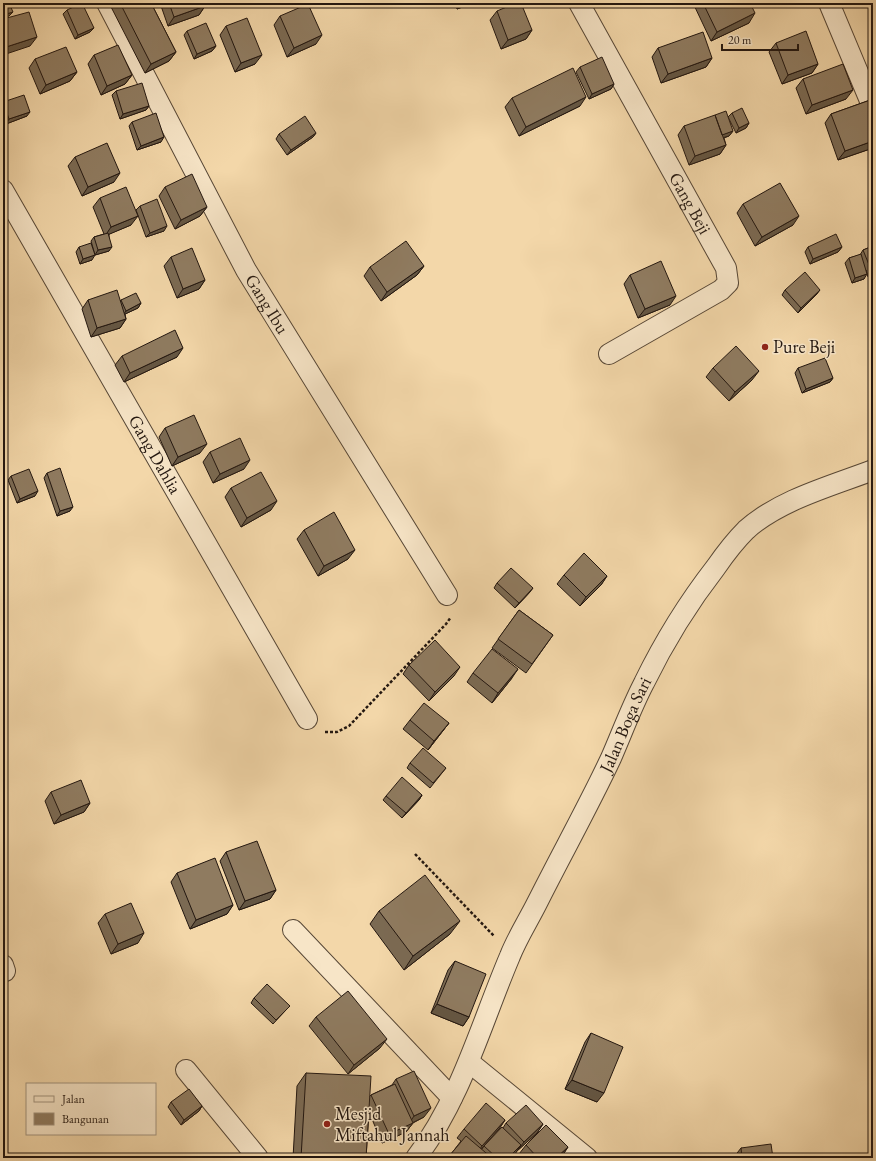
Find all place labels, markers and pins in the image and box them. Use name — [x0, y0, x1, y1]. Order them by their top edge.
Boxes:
place label: Pure Beji — [773, 335, 836, 358]
marker: Pure Beji — [760, 342, 770, 352]
place label: Mesjid Miftahul Jannah — [335, 1102, 450, 1146]
marker: Mesjid Miftahul Jannah — [322, 1119, 332, 1129]

